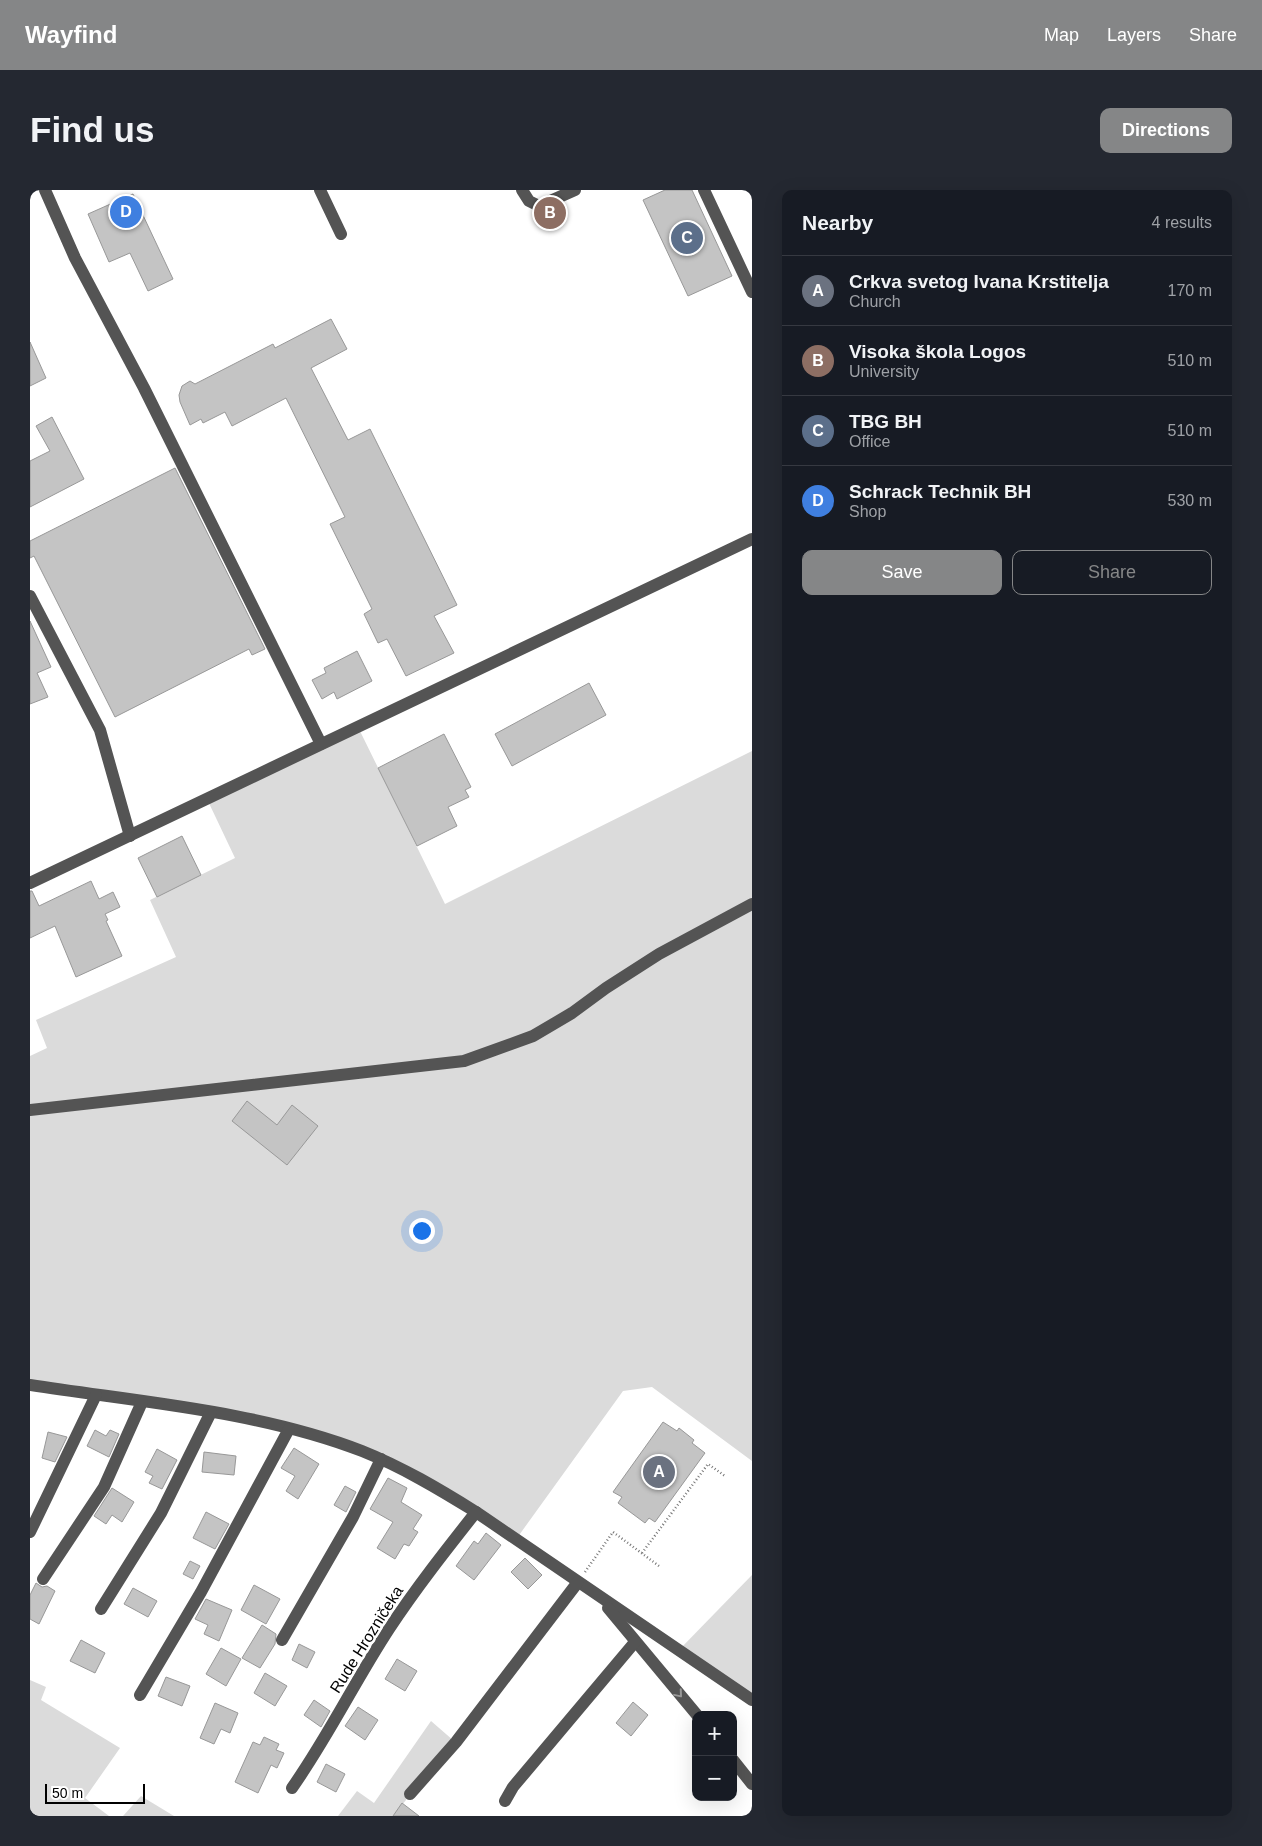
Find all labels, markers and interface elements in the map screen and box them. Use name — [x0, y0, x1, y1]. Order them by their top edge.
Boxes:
text: Wayfind — [25, 21, 117, 48]
text: Map — [1044, 25, 1079, 45]
text: Layers — [1107, 25, 1161, 45]
text: Share — [1189, 25, 1237, 45]
button: Directions — [1100, 108, 1232, 153]
text: Find us — [30, 110, 154, 149]
pin: D — [110, 193, 142, 231]
pin: B — [534, 194, 566, 232]
text: Nearby — [802, 211, 873, 234]
text: 4 results — [1152, 214, 1212, 231]
pin: C — [671, 219, 703, 257]
text: Crkva svetog Ivana Krstitelja — [849, 271, 1109, 292]
text: A — [812, 282, 824, 299]
text: 170 m — [1168, 282, 1212, 299]
text: Church — [849, 293, 901, 310]
text: Visoka škola Logos — [849, 341, 1026, 362]
text: B — [812, 352, 824, 369]
text: 510 m — [1168, 352, 1212, 369]
text: University — [849, 363, 919, 380]
text: TBG BH — [849, 411, 922, 432]
text: C — [812, 422, 824, 439]
text: 510 m — [1168, 422, 1212, 439]
text: Office — [849, 433, 891, 450]
text: Schrack Technik BH — [849, 481, 1031, 502]
text: D — [812, 492, 824, 509]
text: 530 m — [1168, 492, 1212, 509]
text: Shop — [849, 503, 886, 520]
button: Save — [802, 550, 1002, 595]
button: Share — [1012, 550, 1212, 595]
your location — [409, 1218, 435, 1244]
pin: A — [643, 1453, 675, 1491]
street label: Rude Hrozničeka — [327, 1583, 406, 1696]
one-way arrow — [674, 1688, 683, 1697]
map controls — [692, 1711, 737, 1801]
button: + — [692, 1711, 737, 1756]
button: − — [692, 1756, 737, 1801]
scale bar — [45, 1781, 145, 1804]
text: 50 m — [52, 1785, 83, 1801]

